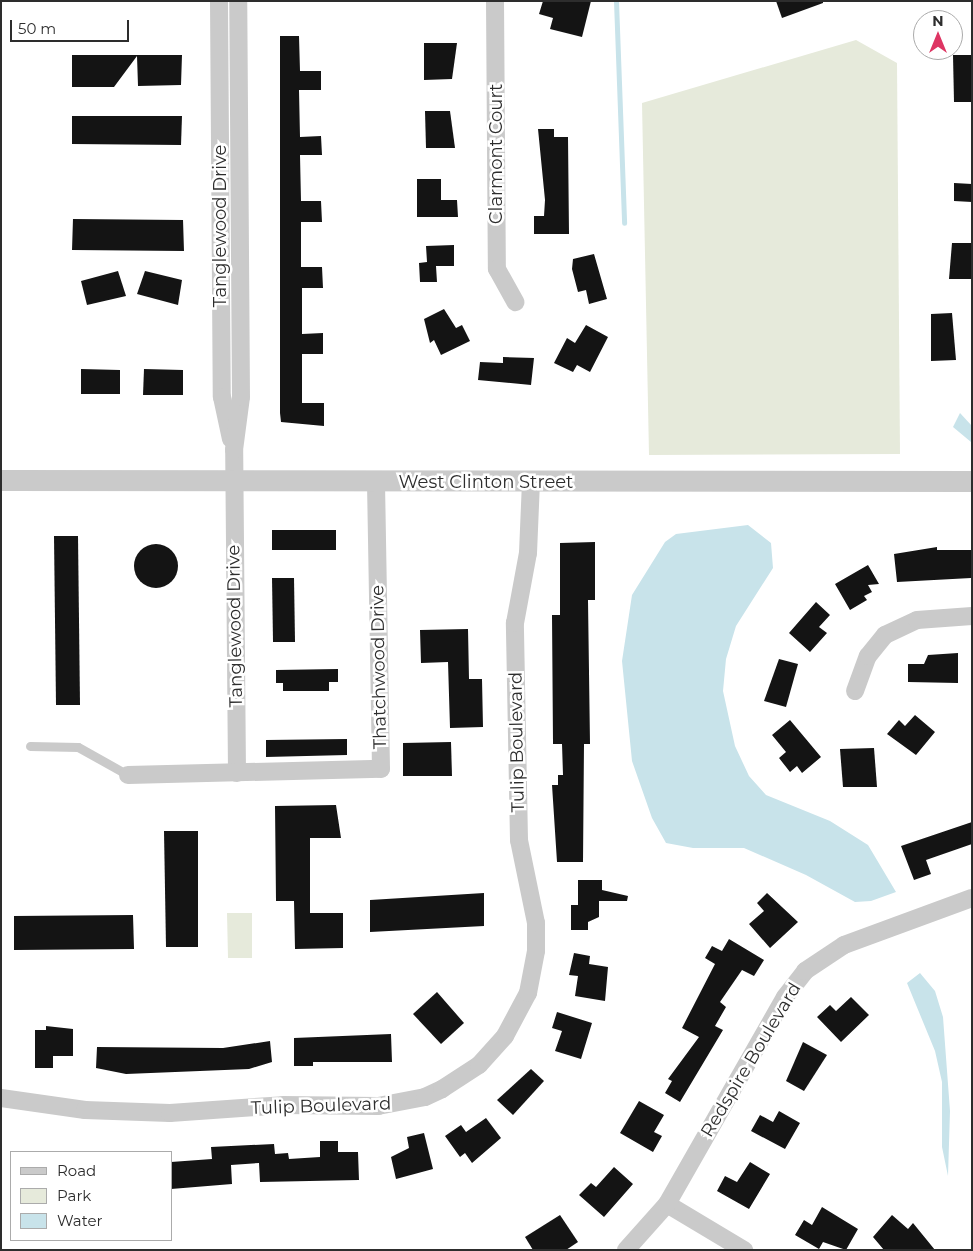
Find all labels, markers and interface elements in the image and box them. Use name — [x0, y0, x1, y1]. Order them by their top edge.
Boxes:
scale bar — [12, 10, 131, 42]
north arrow — [913, 10, 963, 60]
text: N — [932, 12, 944, 30]
text: 50 m — [18, 19, 56, 38]
street label: Clarmont Court — [485, 84, 507, 224]
street label: Tanglewood Drive — [209, 145, 231, 307]
street label: West Clinton Street — [399, 471, 573, 493]
street label: Tanglewood Drive — [223, 544, 247, 708]
street label: Thatchwood Drive — [367, 585, 391, 749]
street label: Tulip Boulevard — [505, 672, 529, 812]
street label: Redspire Boulevard — [696, 979, 806, 1141]
street label: Tulip Boulevard — [250, 1093, 392, 1119]
legend — [10, 1151, 172, 1241]
text: Road — [57, 1161, 96, 1180]
text: Park — [57, 1186, 91, 1205]
text: Water — [57, 1211, 103, 1230]

